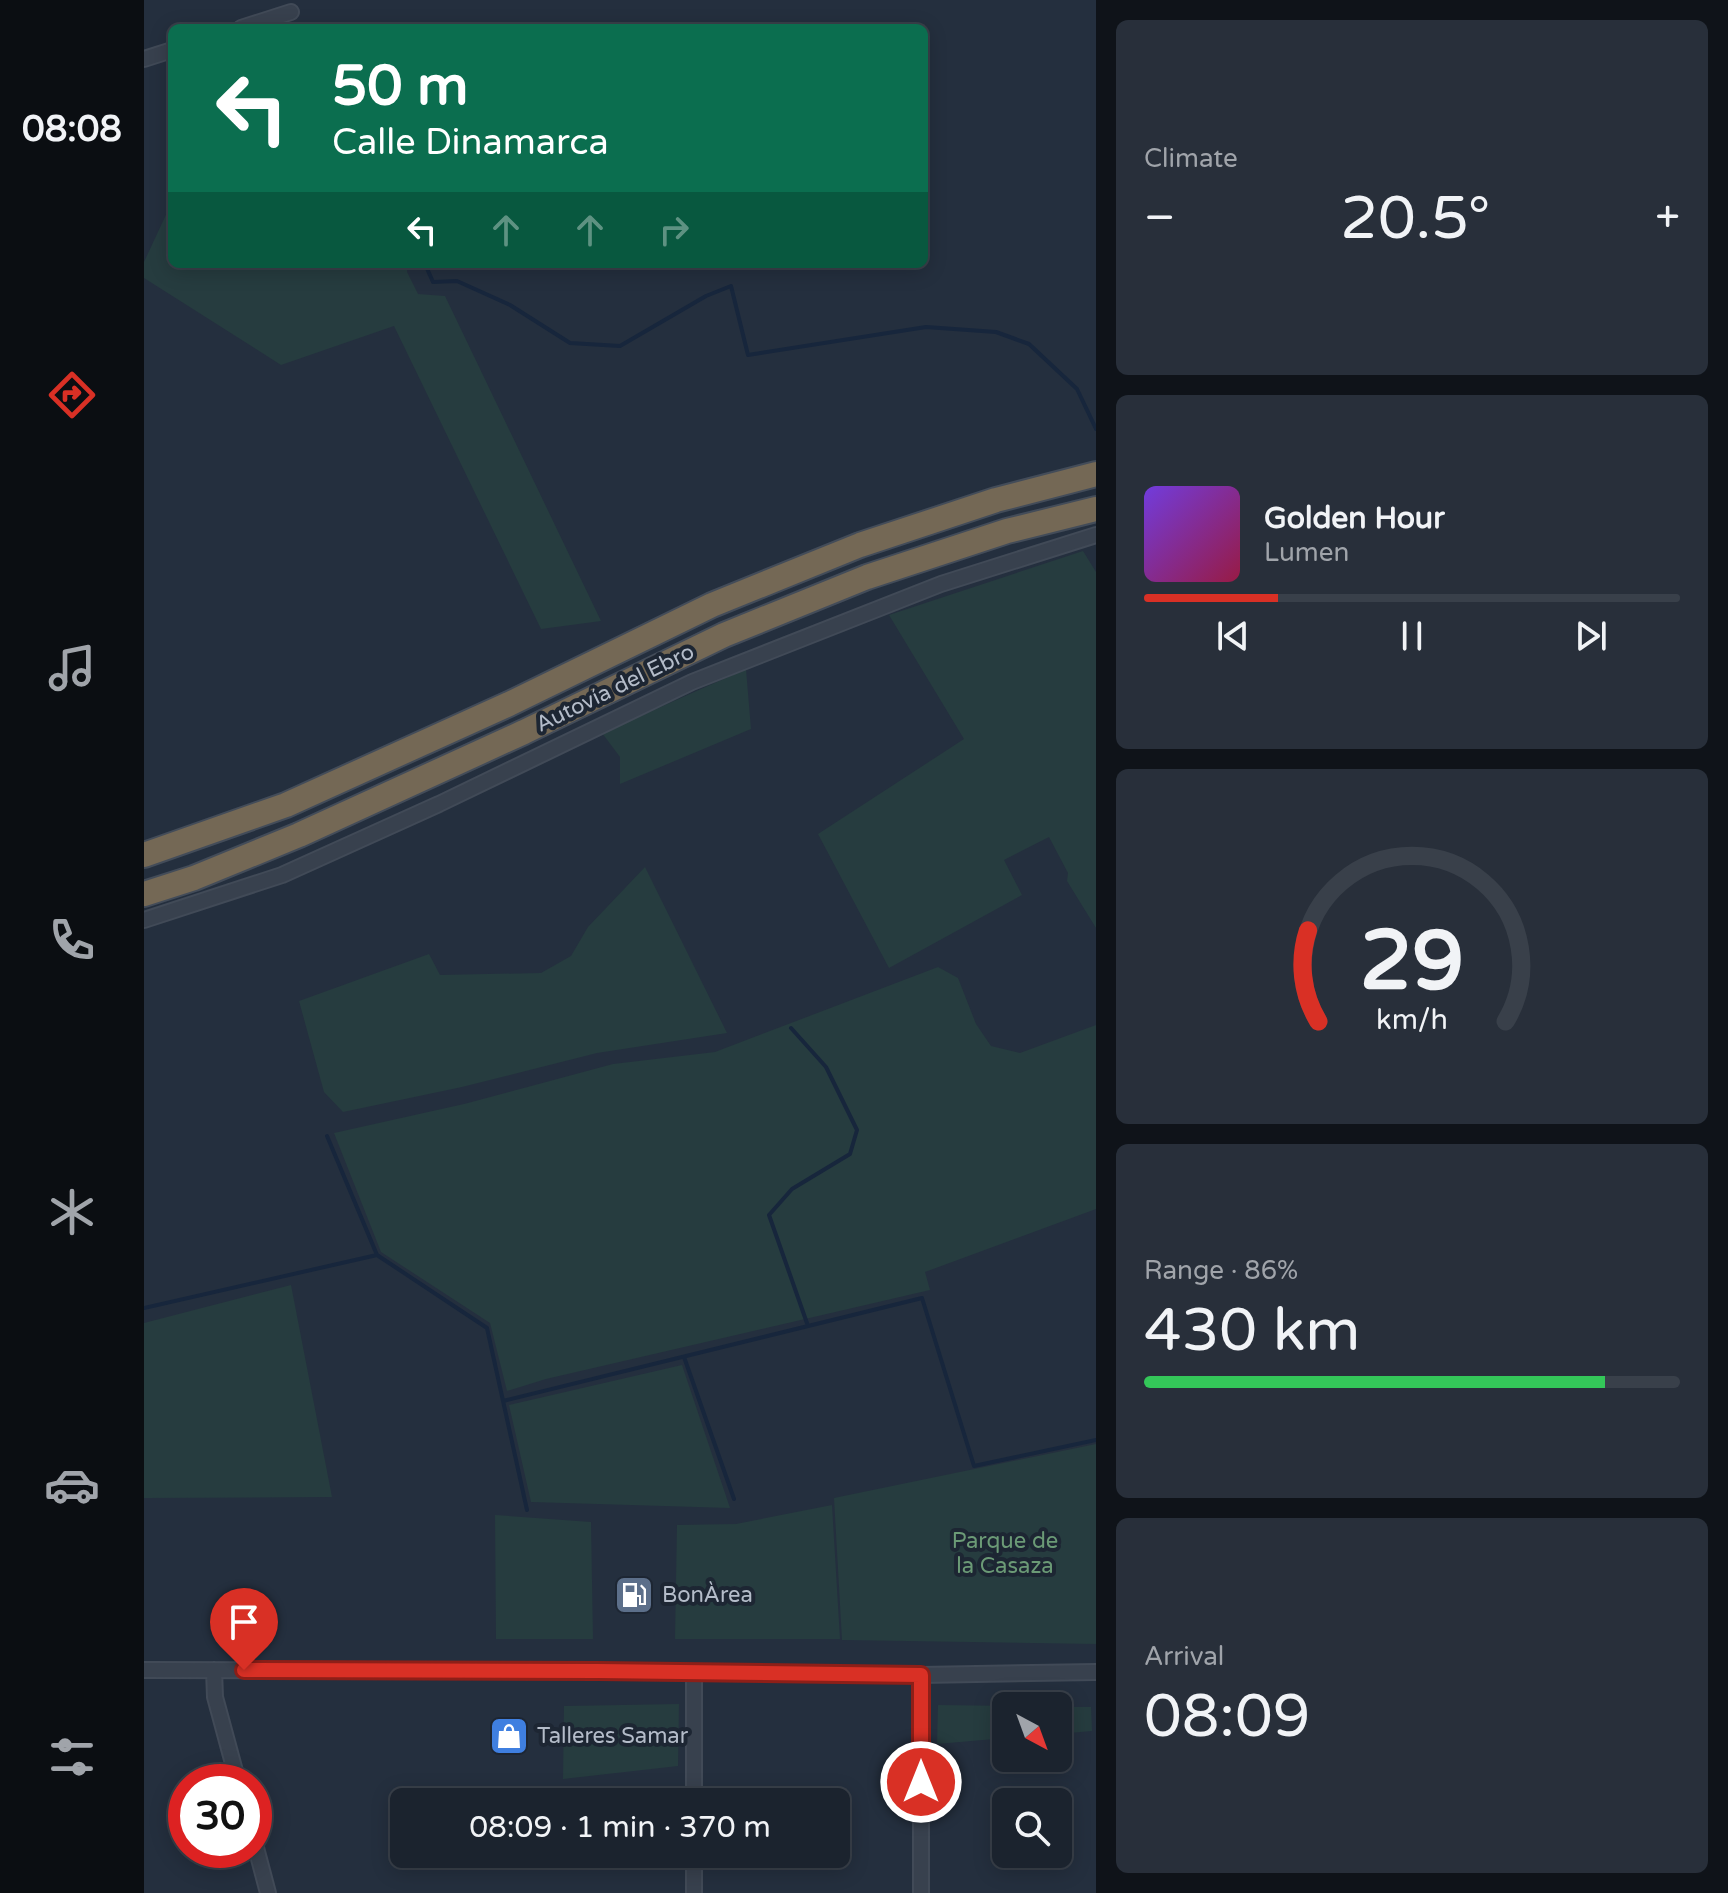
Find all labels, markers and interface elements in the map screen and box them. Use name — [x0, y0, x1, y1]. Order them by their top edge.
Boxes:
text: 50 m — [332, 53, 468, 120]
icon: left — [200, 56, 304, 160]
text: 08:08 — [22, 108, 122, 151]
text: Calle Dinamarca — [332, 121, 609, 164]
text: Climate — [1144, 143, 1238, 174]
text: 20.5° — [1340, 183, 1490, 255]
text: − — [1144, 192, 1175, 245]
text: + — [1655, 192, 1680, 245]
icon: left — [400, 208, 444, 252]
icon: ahead — [484, 208, 528, 252]
icon: ahead — [568, 208, 612, 252]
icon: right — [652, 208, 696, 252]
icon: directions — [44, 367, 100, 423]
text: Golden Hour — [1264, 500, 1445, 537]
text: Lumen — [1264, 537, 1349, 568]
icon: previous — [1211, 614, 1255, 658]
icon: pause — [1390, 614, 1434, 658]
icon: next — [1569, 614, 1613, 658]
street label: Autovía del Ebro — [531, 638, 699, 738]
icon: music — [44, 640, 100, 696]
icon: phone — [44, 912, 100, 968]
text: 29 — [1360, 912, 1464, 1012]
text: km/h — [1376, 1004, 1448, 1038]
icon: climate — [44, 1184, 100, 1240]
text: Range · 86% — [1144, 1255, 1298, 1286]
text: 430 km — [1144, 1295, 1360, 1367]
icon: car — [44, 1457, 100, 1513]
park label: Parque de la Casaza — [952, 1528, 1058, 1579]
fuel station icon: BonÀrea — [613, 1574, 655, 1616]
place label: BonÀrea — [662, 1581, 753, 1608]
pin — [210, 1588, 278, 1670]
icon: arrive — [222, 1600, 266, 1644]
text: Arrival — [1144, 1641, 1224, 1672]
text: 08:09 — [1144, 1681, 1310, 1753]
north arrow — [992, 1692, 1072, 1772]
map controls — [992, 1692, 1072, 1868]
shop icon: Talleres Samar — [488, 1715, 530, 1757]
place label: Talleres Samar — [537, 1723, 689, 1749]
icon: filters — [44, 1729, 100, 1785]
position arrow — [879, 1740, 963, 1824]
speed limit sign: 30 — [168, 1764, 272, 1868]
button: search — [992, 1788, 1072, 1868]
text: 08:09 · 1 min · 370 m — [469, 1809, 771, 1846]

